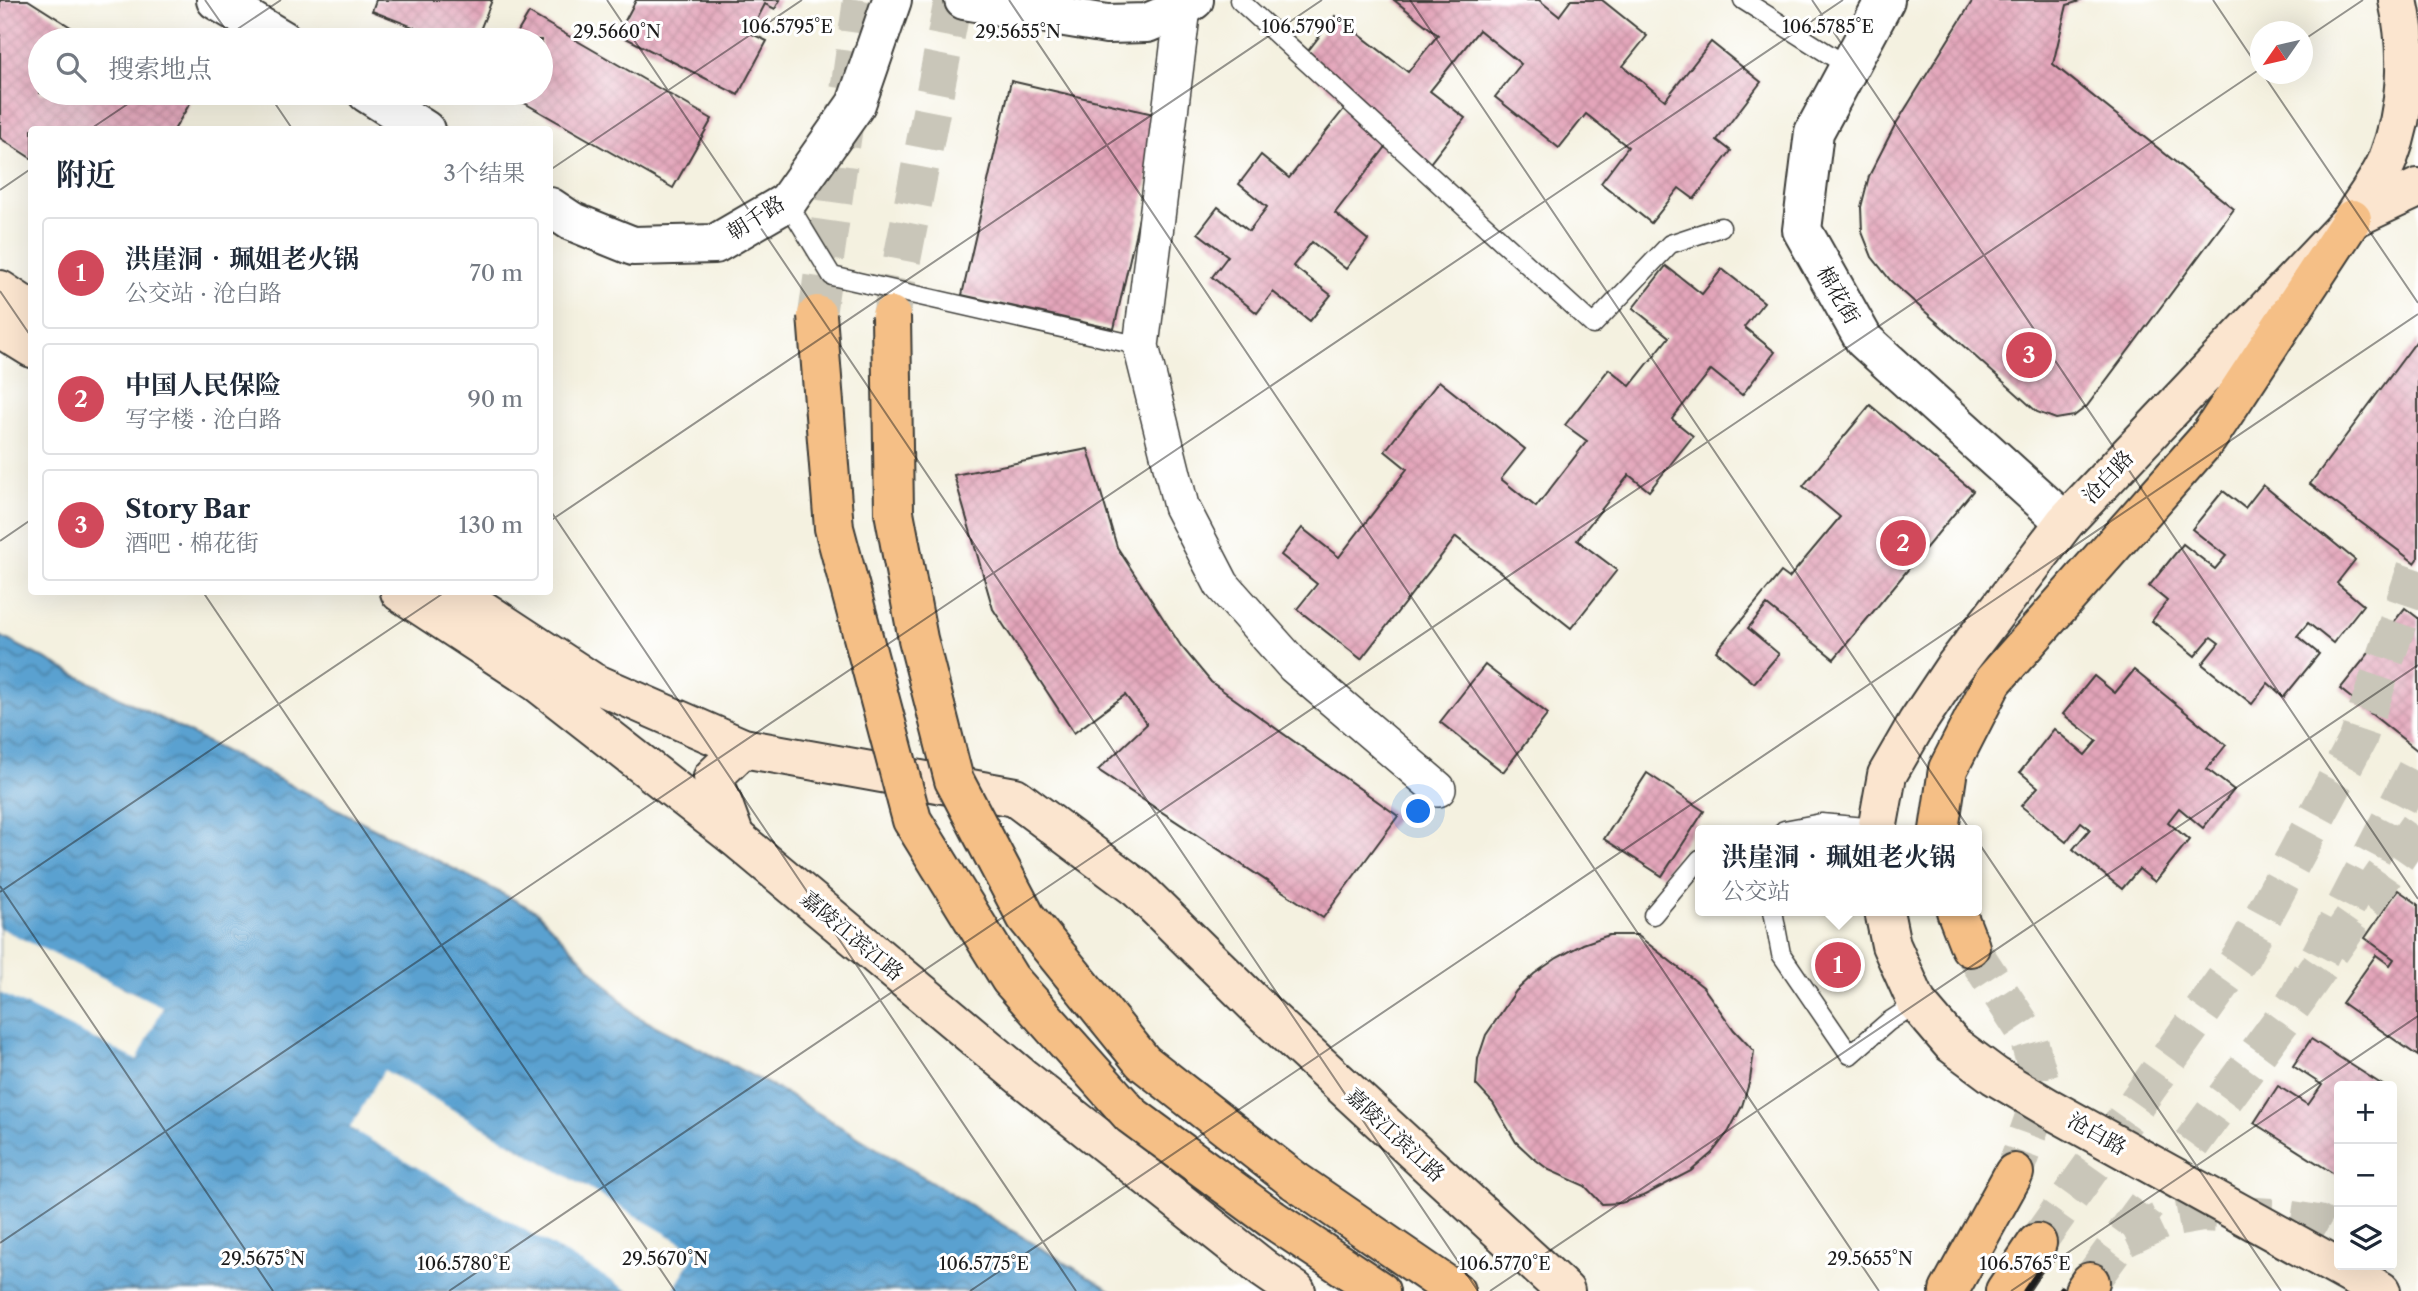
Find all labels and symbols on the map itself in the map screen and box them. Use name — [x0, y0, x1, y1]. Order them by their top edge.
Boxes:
text: 106.5795°E — [741, 16, 833, 38]
text: 106.5790°E — [1261, 16, 1355, 38]
text: 106.5785°E — [1782, 16, 1874, 38]
text: 29.5660°N — [573, 21, 661, 43]
text: 29.5655°N — [975, 21, 1061, 43]
north arrow — [2250, 21, 2313, 84]
street label: 朝千路 — [722, 190, 789, 245]
street label: 棉花街 — [1812, 261, 1865, 328]
pin: 3 — [2006, 329, 2052, 381]
street label: 沧白路 — [2077, 445, 2138, 508]
pin: 2 — [1880, 517, 1926, 569]
your location — [1401, 794, 1435, 828]
street label: 嘉陵江滨江路 — [796, 886, 909, 986]
pin: 1 — [1815, 939, 1861, 991]
street label: 嘉陵江滨江路 — [1341, 1083, 1450, 1187]
street label: 沧白路 — [2064, 1107, 2131, 1160]
text: 29.5675°N — [221, 1248, 305, 1270]
text: 29.5670°N — [622, 1248, 708, 1270]
text: 29.5655°N — [1827, 1248, 1913, 1270]
text: 106.5780°E — [417, 1253, 511, 1275]
text: 106.5775°E — [939, 1253, 1029, 1275]
text: 106.5770°E — [1459, 1253, 1551, 1275]
text: 106.5765°E — [1979, 1253, 2071, 1275]

